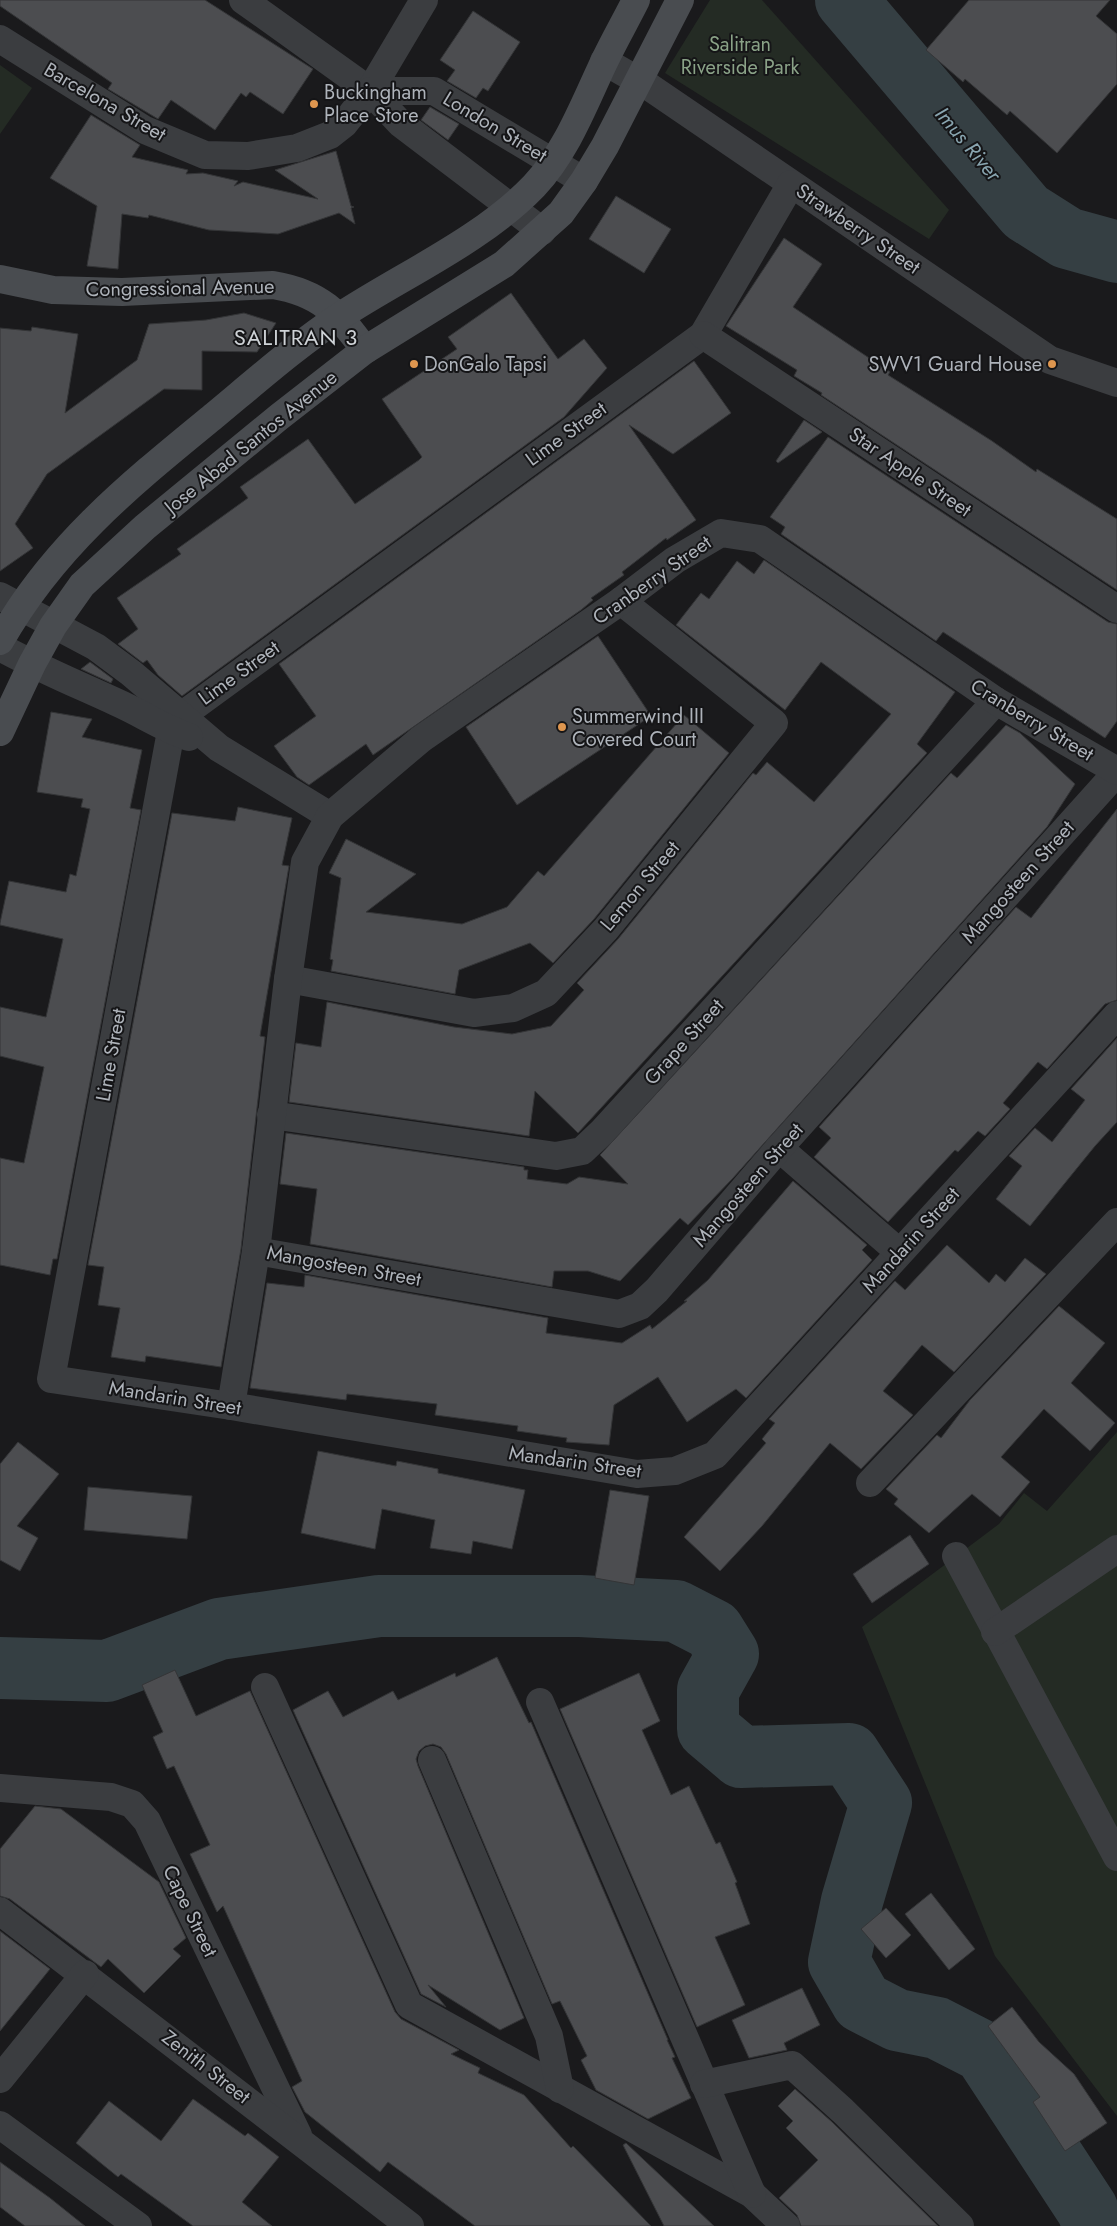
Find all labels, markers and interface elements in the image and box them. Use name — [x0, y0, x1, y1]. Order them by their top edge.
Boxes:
park label: Salitran Riverside Park — [681, 30, 800, 82]
street label: Barcelona Street — [39, 55, 172, 149]
place label: Buckingham Place Store — [324, 78, 427, 130]
street label: London Street — [437, 84, 553, 170]
marker: Buckingham Place Store — [308, 98, 320, 110]
water label: Imus River — [928, 100, 1009, 188]
street label: Strawberry Street — [790, 177, 926, 281]
street label: Congressional Avenue — [85, 272, 275, 304]
district label: SALITRAN 3 — [234, 321, 358, 353]
place label: DonGalo Tapsi — [424, 350, 547, 379]
place label: SWV1 Guard House — [868, 350, 1042, 379]
marker: DonGalo Tapsi — [408, 358, 420, 370]
marker: SWV1 Guard House — [1046, 358, 1058, 370]
street label: Jose Abad Santos Avenue — [156, 363, 344, 523]
street label: Lime Street — [520, 395, 613, 473]
street label: Star Apple Street — [843, 420, 977, 524]
street label: Cranberry Street — [587, 528, 717, 632]
street label: Lime Street — [193, 634, 286, 712]
street label: Cranberry Street — [965, 672, 1099, 768]
place label: Summerwind III Covered Court — [572, 702, 704, 754]
marker: Summerwind III Covered Court — [556, 721, 568, 733]
street label: Mangosteen Street — [955, 814, 1081, 950]
street label: Lemon Street — [594, 834, 687, 937]
street label: Grape Street — [637, 992, 731, 1092]
street label: Lime Street — [89, 1006, 133, 1104]
street label: Mangosteen Street — [686, 1116, 810, 1254]
street label: Mandarin Street — [856, 1181, 967, 1299]
street label: Mangosteen Street — [265, 1238, 424, 1294]
street label: Mandarin Street — [107, 1373, 243, 1423]
street label: Mandarin Street — [507, 1438, 643, 1486]
street label: Cape Street — [155, 1860, 225, 1962]
street label: Zenith Street — [156, 2023, 257, 2111]

